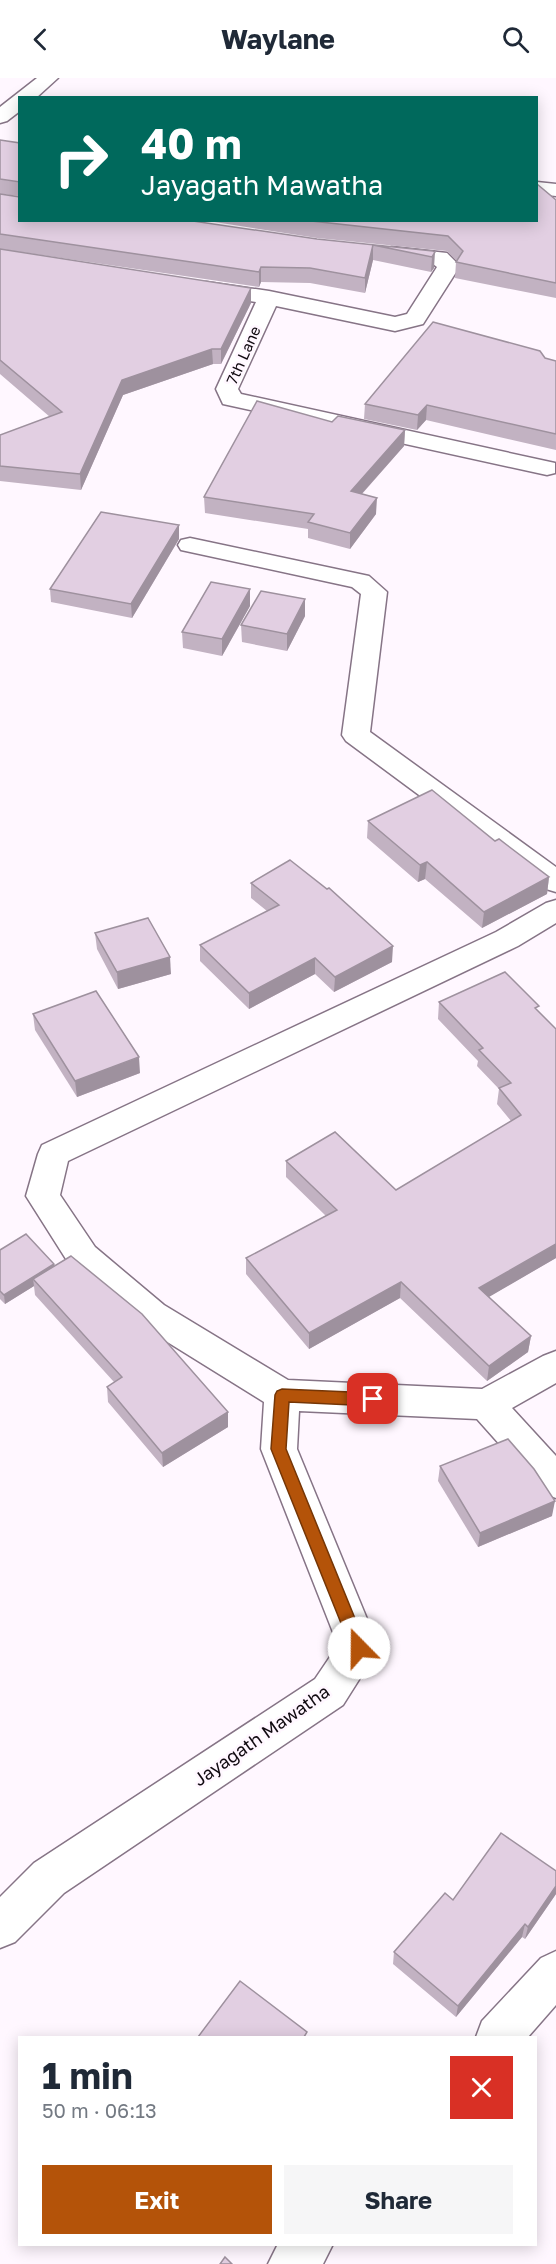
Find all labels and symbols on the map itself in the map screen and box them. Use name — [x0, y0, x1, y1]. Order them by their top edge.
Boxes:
street label: 7th Lane — [222, 323, 264, 387]
pin — [347, 1373, 398, 1424]
position arrow — [327, 1616, 391, 1680]
street label: Jayagath Mawatha — [189, 1680, 333, 1790]

